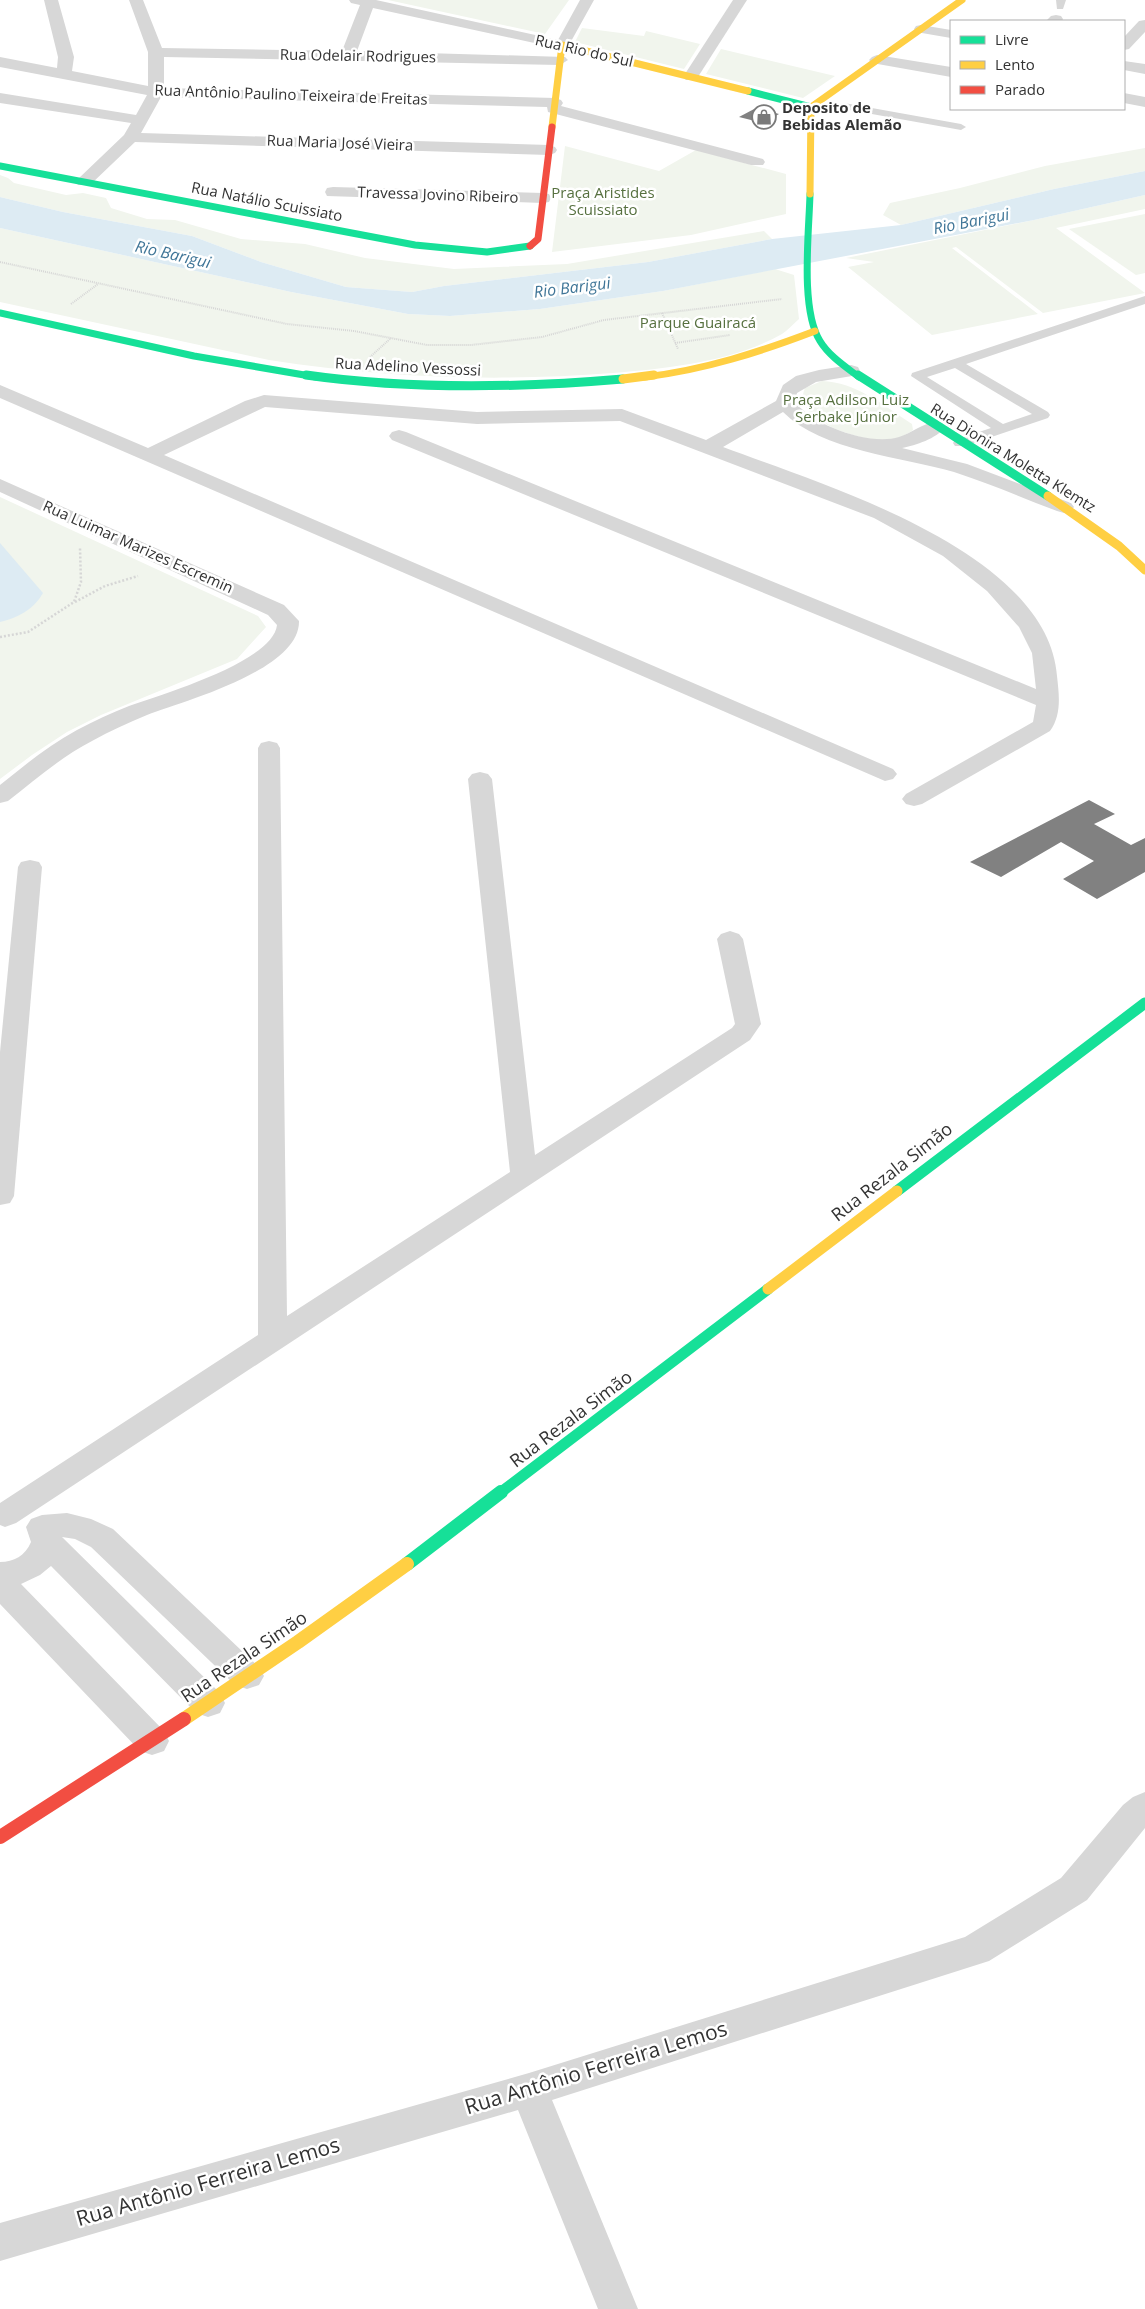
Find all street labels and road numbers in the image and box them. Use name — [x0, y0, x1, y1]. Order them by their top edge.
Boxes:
street label: Rua Rio do Sul — [533, 29, 635, 71]
street label: Rua Odelair Rodrigues — [280, 44, 436, 66]
street label: Rua Antônio Paulino Teixeira de Freitas — [154, 79, 428, 109]
street label: Rua Maria José Vieira — [266, 129, 414, 155]
street label: Rua Natálio Scuissiato — [190, 177, 345, 225]
street label: Travessa Jovino Ribeiro — [357, 181, 519, 207]
street label: Rua Adelino Vessossi — [335, 352, 482, 380]
street label: Rua Dionira Moletta Klemtz — [927, 398, 1100, 516]
street label: Rua Luimar Marizes Escremin — [40, 495, 237, 597]
street label: Rua Rezala Simão — [826, 1116, 957, 1226]
street label: Rua Rezala Simão — [504, 1364, 637, 1472]
street label: Rua Rezala Simão — [176, 1605, 311, 1707]
street label: Rua Antônio Ferreira Lemos — [461, 2014, 730, 2120]
street label: Rua Antônio Ferreira Lemos — [73, 2130, 343, 2232]

